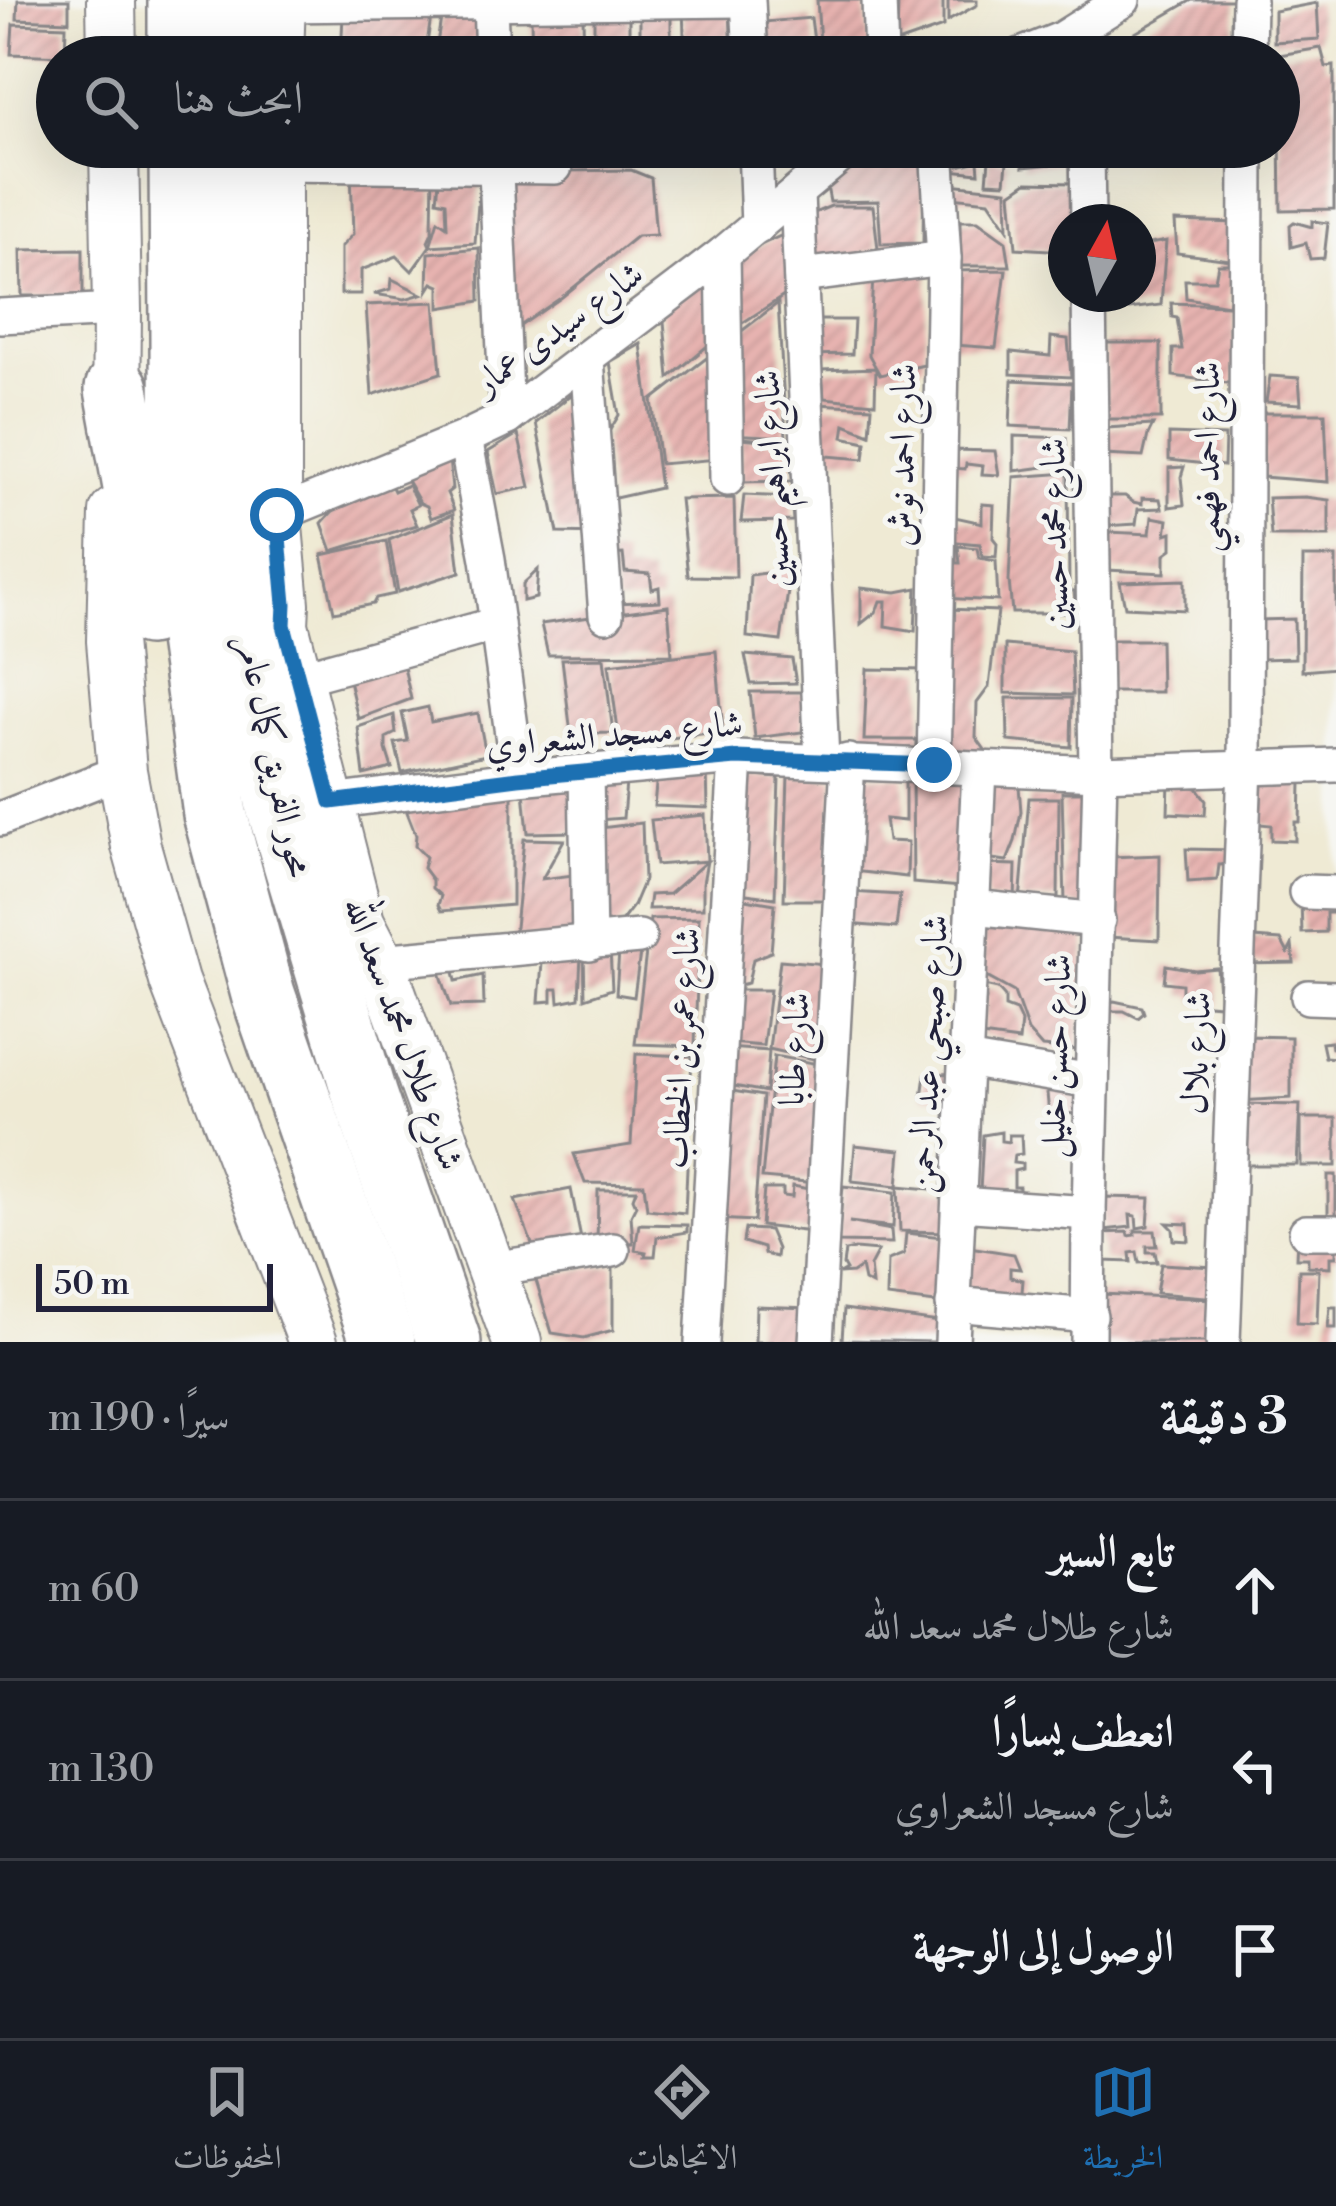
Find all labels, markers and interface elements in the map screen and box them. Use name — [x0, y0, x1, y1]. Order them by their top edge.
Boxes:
search box — [36, 36, 1300, 168]
icon: search — [78, 69, 144, 135]
text: ابحث هنا — [174, 71, 303, 128]
north arrow — [1048, 204, 1156, 312]
street label: شارع سيدى عمار — [463, 252, 657, 412]
street label: شارع احمد فهمي — [1186, 362, 1241, 552]
street label: شارع احمد نوش — [879, 363, 934, 547]
street label: شارع ابراهيم حسين — [745, 368, 813, 589]
street label: شارع محمد حسين — [1031, 437, 1086, 630]
route start — [250, 488, 304, 542]
street label: محور الفريق كمال عامر — [225, 632, 321, 882]
street label: شارع مسجد الشعراوي — [484, 702, 745, 775]
route end — [907, 738, 961, 792]
street label: شارع طلال محمد سعد الله — [327, 889, 480, 1179]
street label: شارع صبحي عبد الرحمن — [900, 914, 969, 1195]
street label: شارع عمر بن الخطاب — [654, 926, 717, 1170]
street label: شارع حسن خليل — [1030, 953, 1089, 1159]
street label: شارع طابا — [770, 991, 827, 1107]
street label: شارع بلال — [1173, 991, 1228, 1116]
scale bar — [36, 1258, 273, 1311]
text: 50 m — [54, 1264, 130, 1305]
text: 3 دقيقة — [1160, 1386, 1288, 1450]
text: سيرًا · 190 m — [48, 1394, 230, 1443]
text: تابع السير — [1049, 1524, 1174, 1581]
icon: ahead — [1222, 1557, 1288, 1623]
text: 60 m — [48, 1565, 140, 1614]
text: شارع طلال محمد سعد الله — [863, 1603, 1174, 1652]
text: انعطف يسارًا — [992, 1704, 1174, 1761]
icon: left — [1222, 1737, 1288, 1803]
text: 130 m — [48, 1745, 154, 1794]
text: شارع مسجد الشعراوي — [895, 1783, 1174, 1832]
icon: arrive — [1222, 1917, 1288, 1983]
text: الوصول إلى الوجهة — [913, 1919, 1174, 1976]
tab: المحفوظات — [173, 2059, 282, 2189]
tab: الاتجاهات — [627, 2059, 737, 2189]
tab: الخريطة — [1083, 2059, 1163, 2189]

